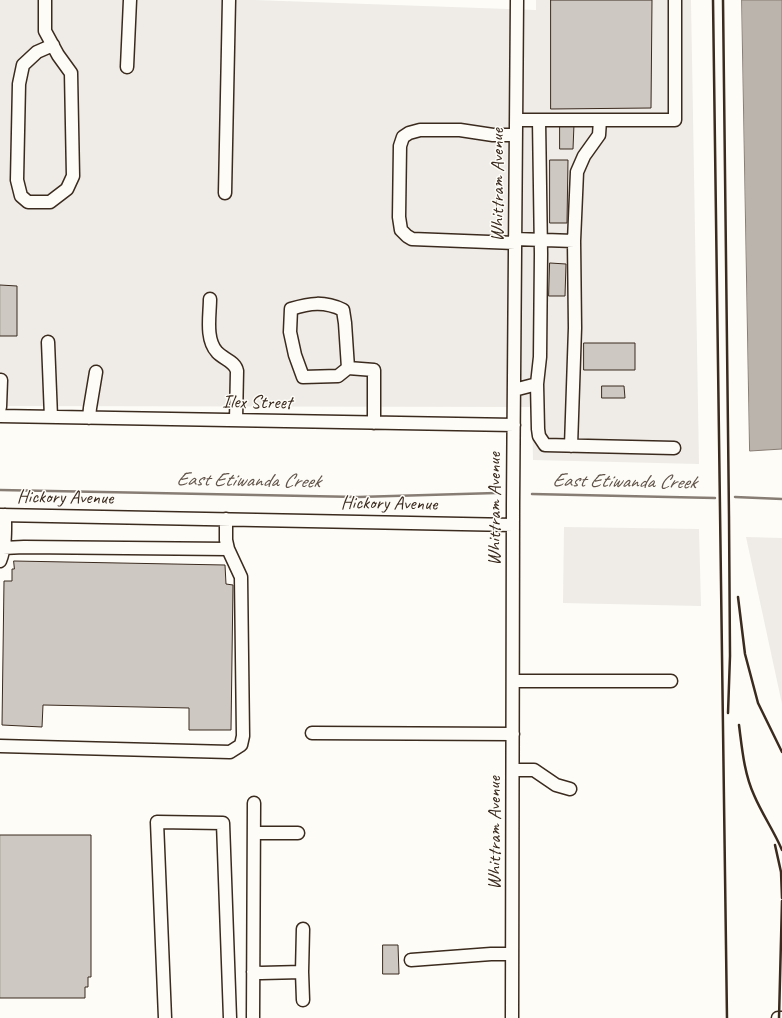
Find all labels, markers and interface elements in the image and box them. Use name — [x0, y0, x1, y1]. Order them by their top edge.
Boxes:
street label: Whittram Avenue — [487, 128, 509, 242]
street label: Ilex Street — [222, 391, 292, 415]
street label: Whittram Avenue — [484, 452, 506, 566]
water label: East Etiwanda Creek — [176, 468, 320, 494]
water label: East Etiwanda Creek — [552, 469, 696, 495]
street label: Hickory Avenue — [17, 486, 113, 510]
street label: Hickory Avenue — [341, 492, 437, 516]
street label: Whittram Avenue — [484, 776, 506, 890]

